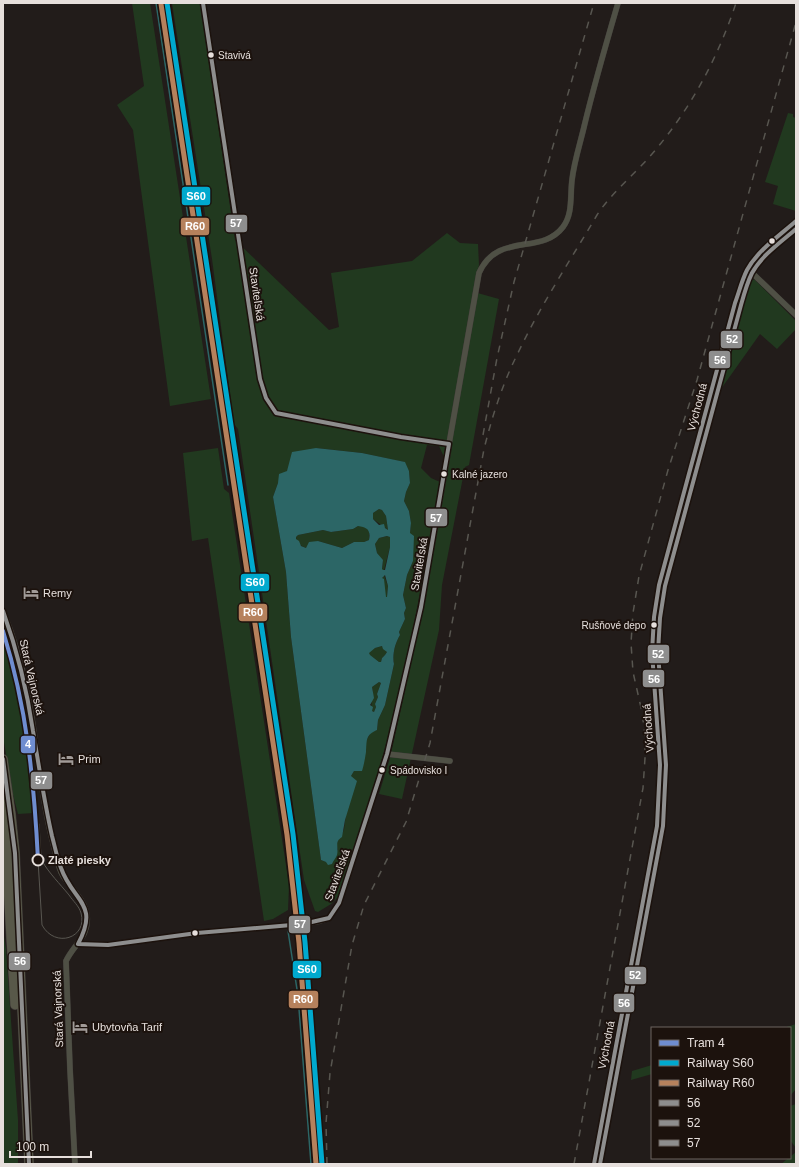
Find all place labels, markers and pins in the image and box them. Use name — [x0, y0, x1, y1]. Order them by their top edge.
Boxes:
marker: Stavivá — [206, 50, 216, 60]
place label: Stavivá — [218, 50, 251, 61]
unlabelled marker — [767, 236, 777, 246]
marker: Kalné jazero — [439, 469, 449, 479]
place label: Kalné jazero — [452, 469, 508, 480]
hotel icon: Remy — [22, 584, 40, 602]
place label: Remy — [43, 587, 72, 599]
place label: Rušňové depo — [582, 620, 646, 631]
marker: Rušňové depo — [649, 620, 659, 630]
hotel icon: Prim — [57, 750, 75, 768]
place label: Prim — [78, 753, 101, 765]
marker: Spádovisko I — [377, 765, 387, 775]
place label: Spádovisko I — [390, 765, 447, 776]
marker: Zlaté piesky — [31, 853, 45, 867]
place label: Zlaté piesky — [48, 854, 112, 866]
unlabelled marker — [190, 928, 200, 938]
hotel icon: Ubytovňa Tarif — [71, 1018, 89, 1036]
place label: Ubytovňa Tarif — [92, 1021, 163, 1033]

